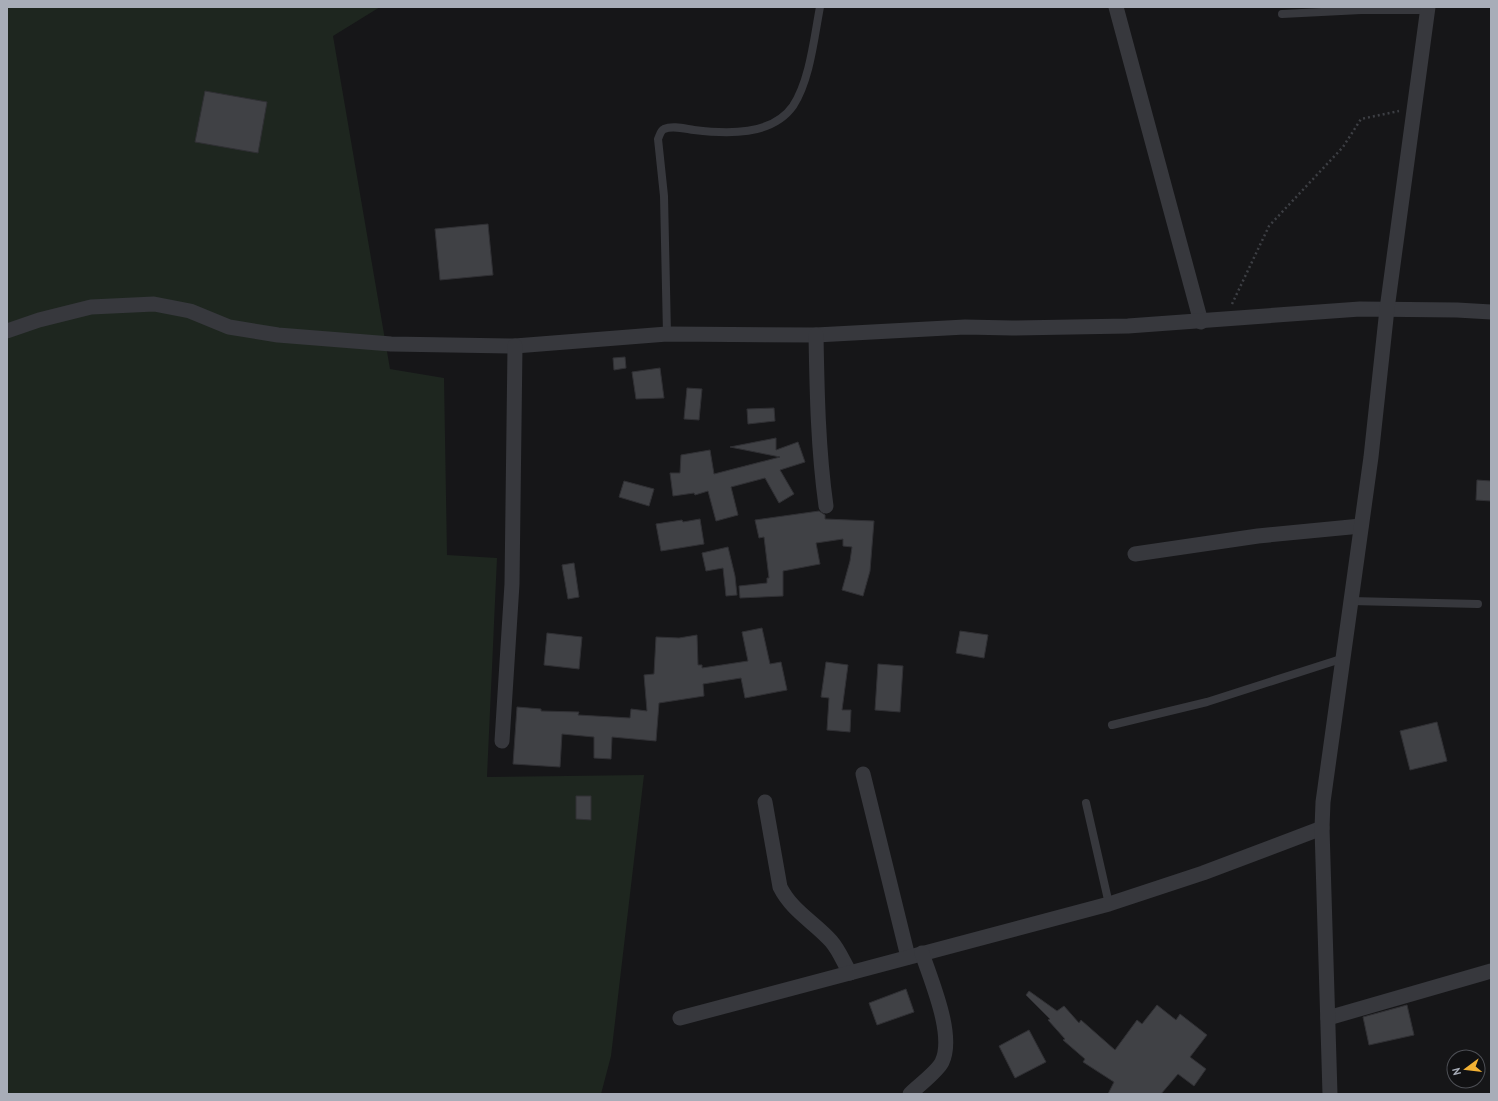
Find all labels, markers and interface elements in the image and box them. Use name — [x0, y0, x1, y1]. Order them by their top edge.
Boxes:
north arrow — [1446, 1049, 1486, 1089]
text: N — [1449, 1066, 1464, 1077]

